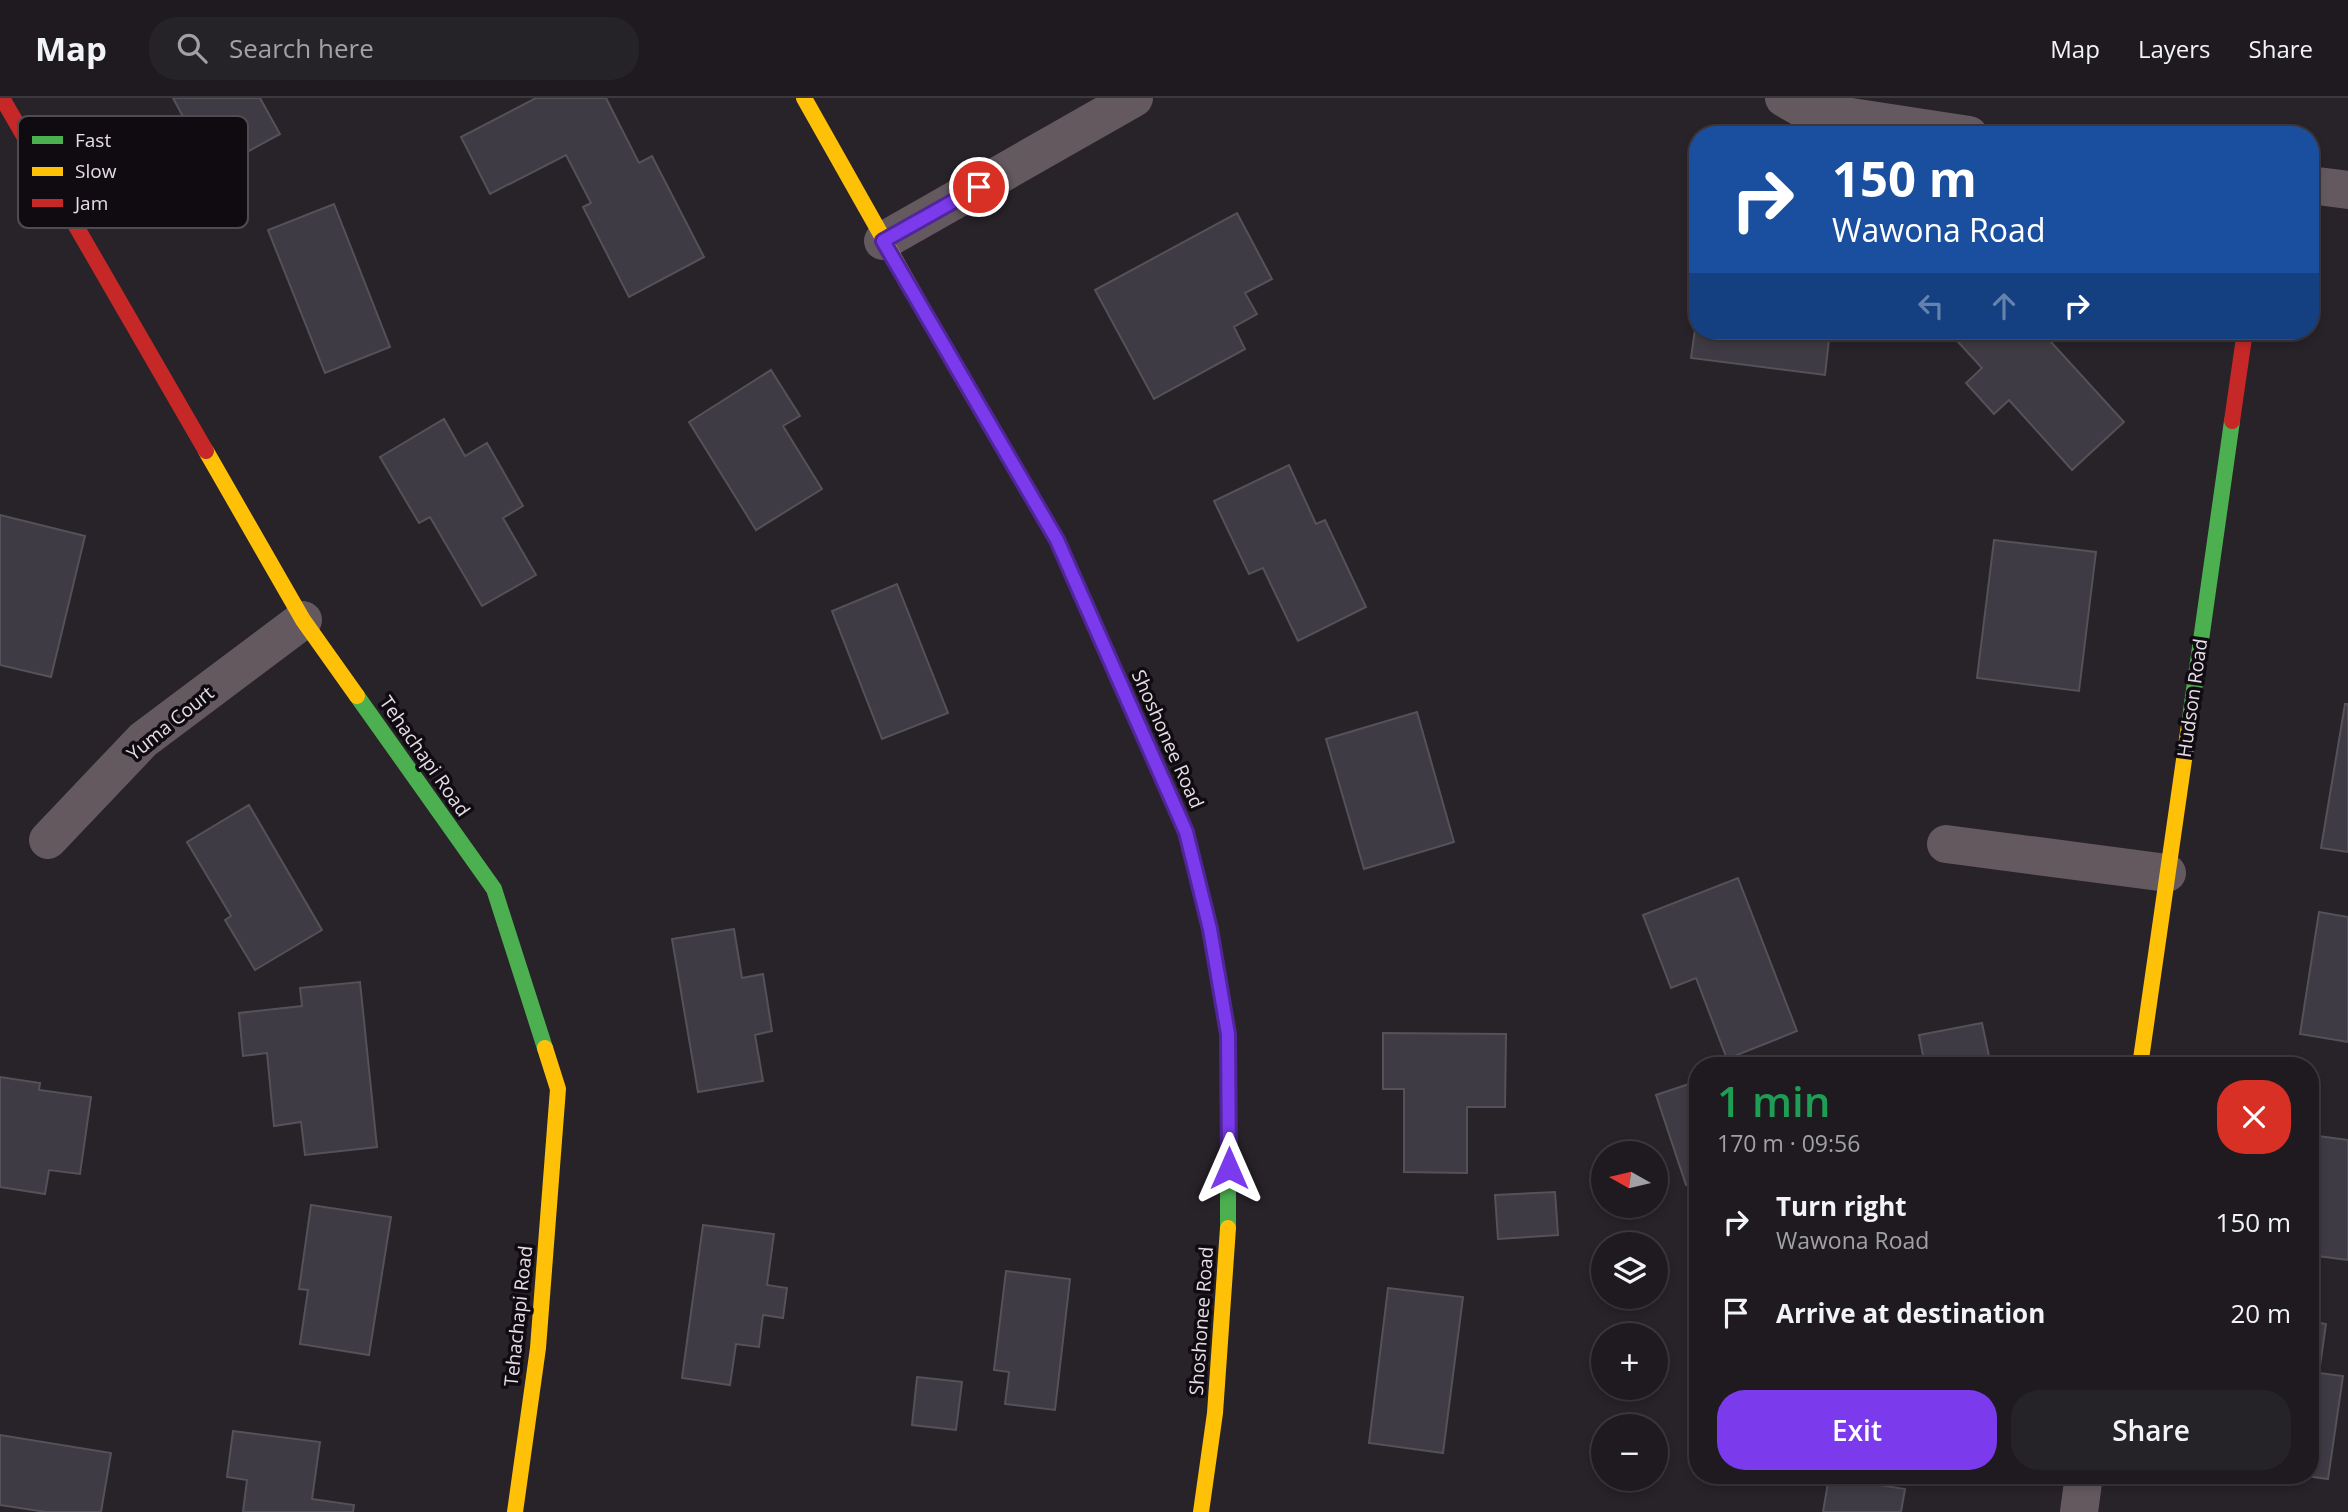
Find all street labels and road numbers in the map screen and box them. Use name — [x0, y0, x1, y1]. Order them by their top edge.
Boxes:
street label: Hudson Road — [2171, 637, 2213, 759]
street label: Shoshonee Road — [1126, 666, 1210, 812]
street label: Yuma Court — [121, 680, 219, 766]
street label: Tehachapi Road — [374, 691, 476, 821]
street label: Tehachapi Road — [498, 1244, 538, 1388]
street label: Shoshonee Road — [1183, 1246, 1219, 1396]

